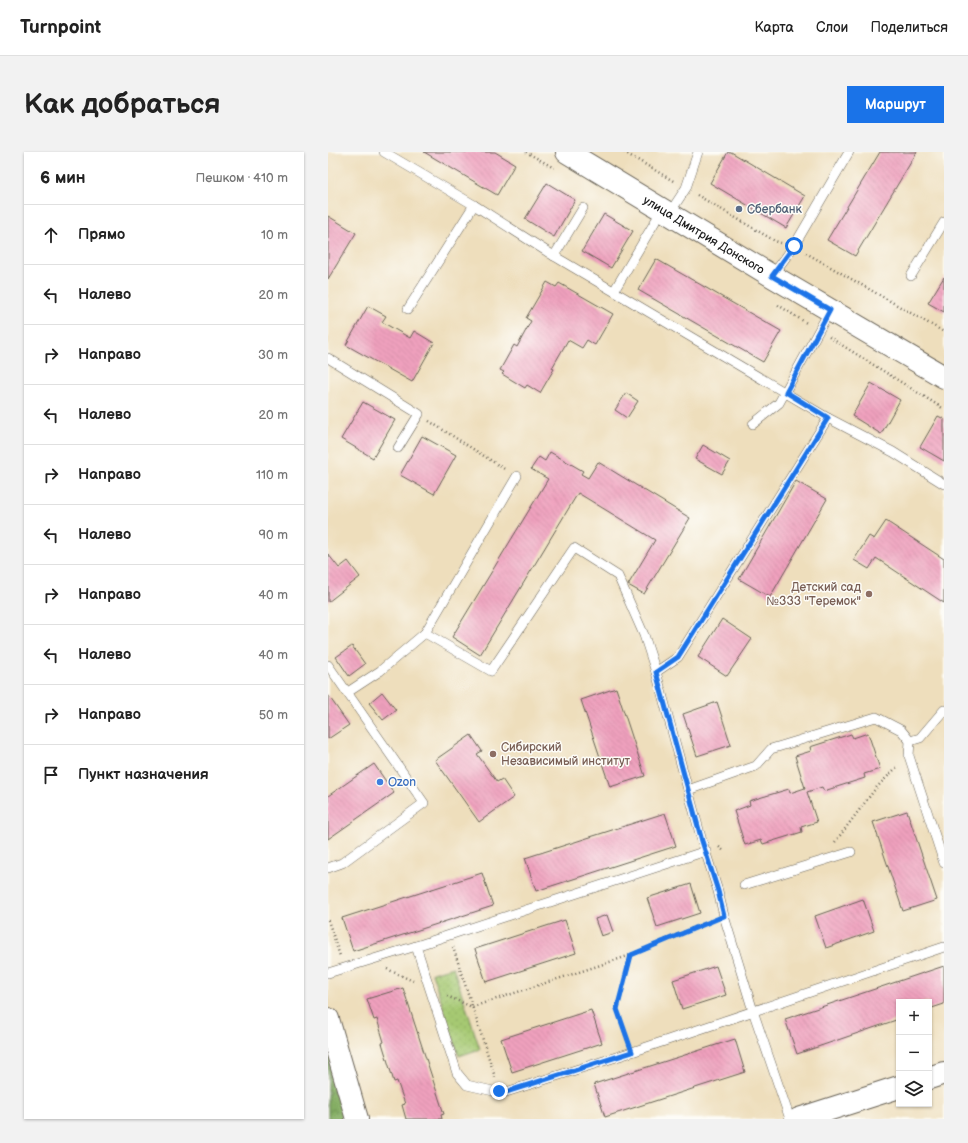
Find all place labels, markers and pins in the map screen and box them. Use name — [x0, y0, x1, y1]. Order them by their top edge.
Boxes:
place label: Сбербанк — [747, 202, 803, 217]
marker: Сбербанк — [734, 204, 744, 214]
place label: Детский сад №333 "Теремок" — [766, 580, 862, 609]
marker: Детский сад №333 "Теремок" — [864, 589, 874, 599]
place label: Сибирский Независимый институт — [501, 740, 630, 769]
marker: Сибирский Независимый институт — [488, 749, 498, 759]
place label: Ozon — [388, 775, 416, 790]
marker: Ozon — [375, 777, 385, 787]

